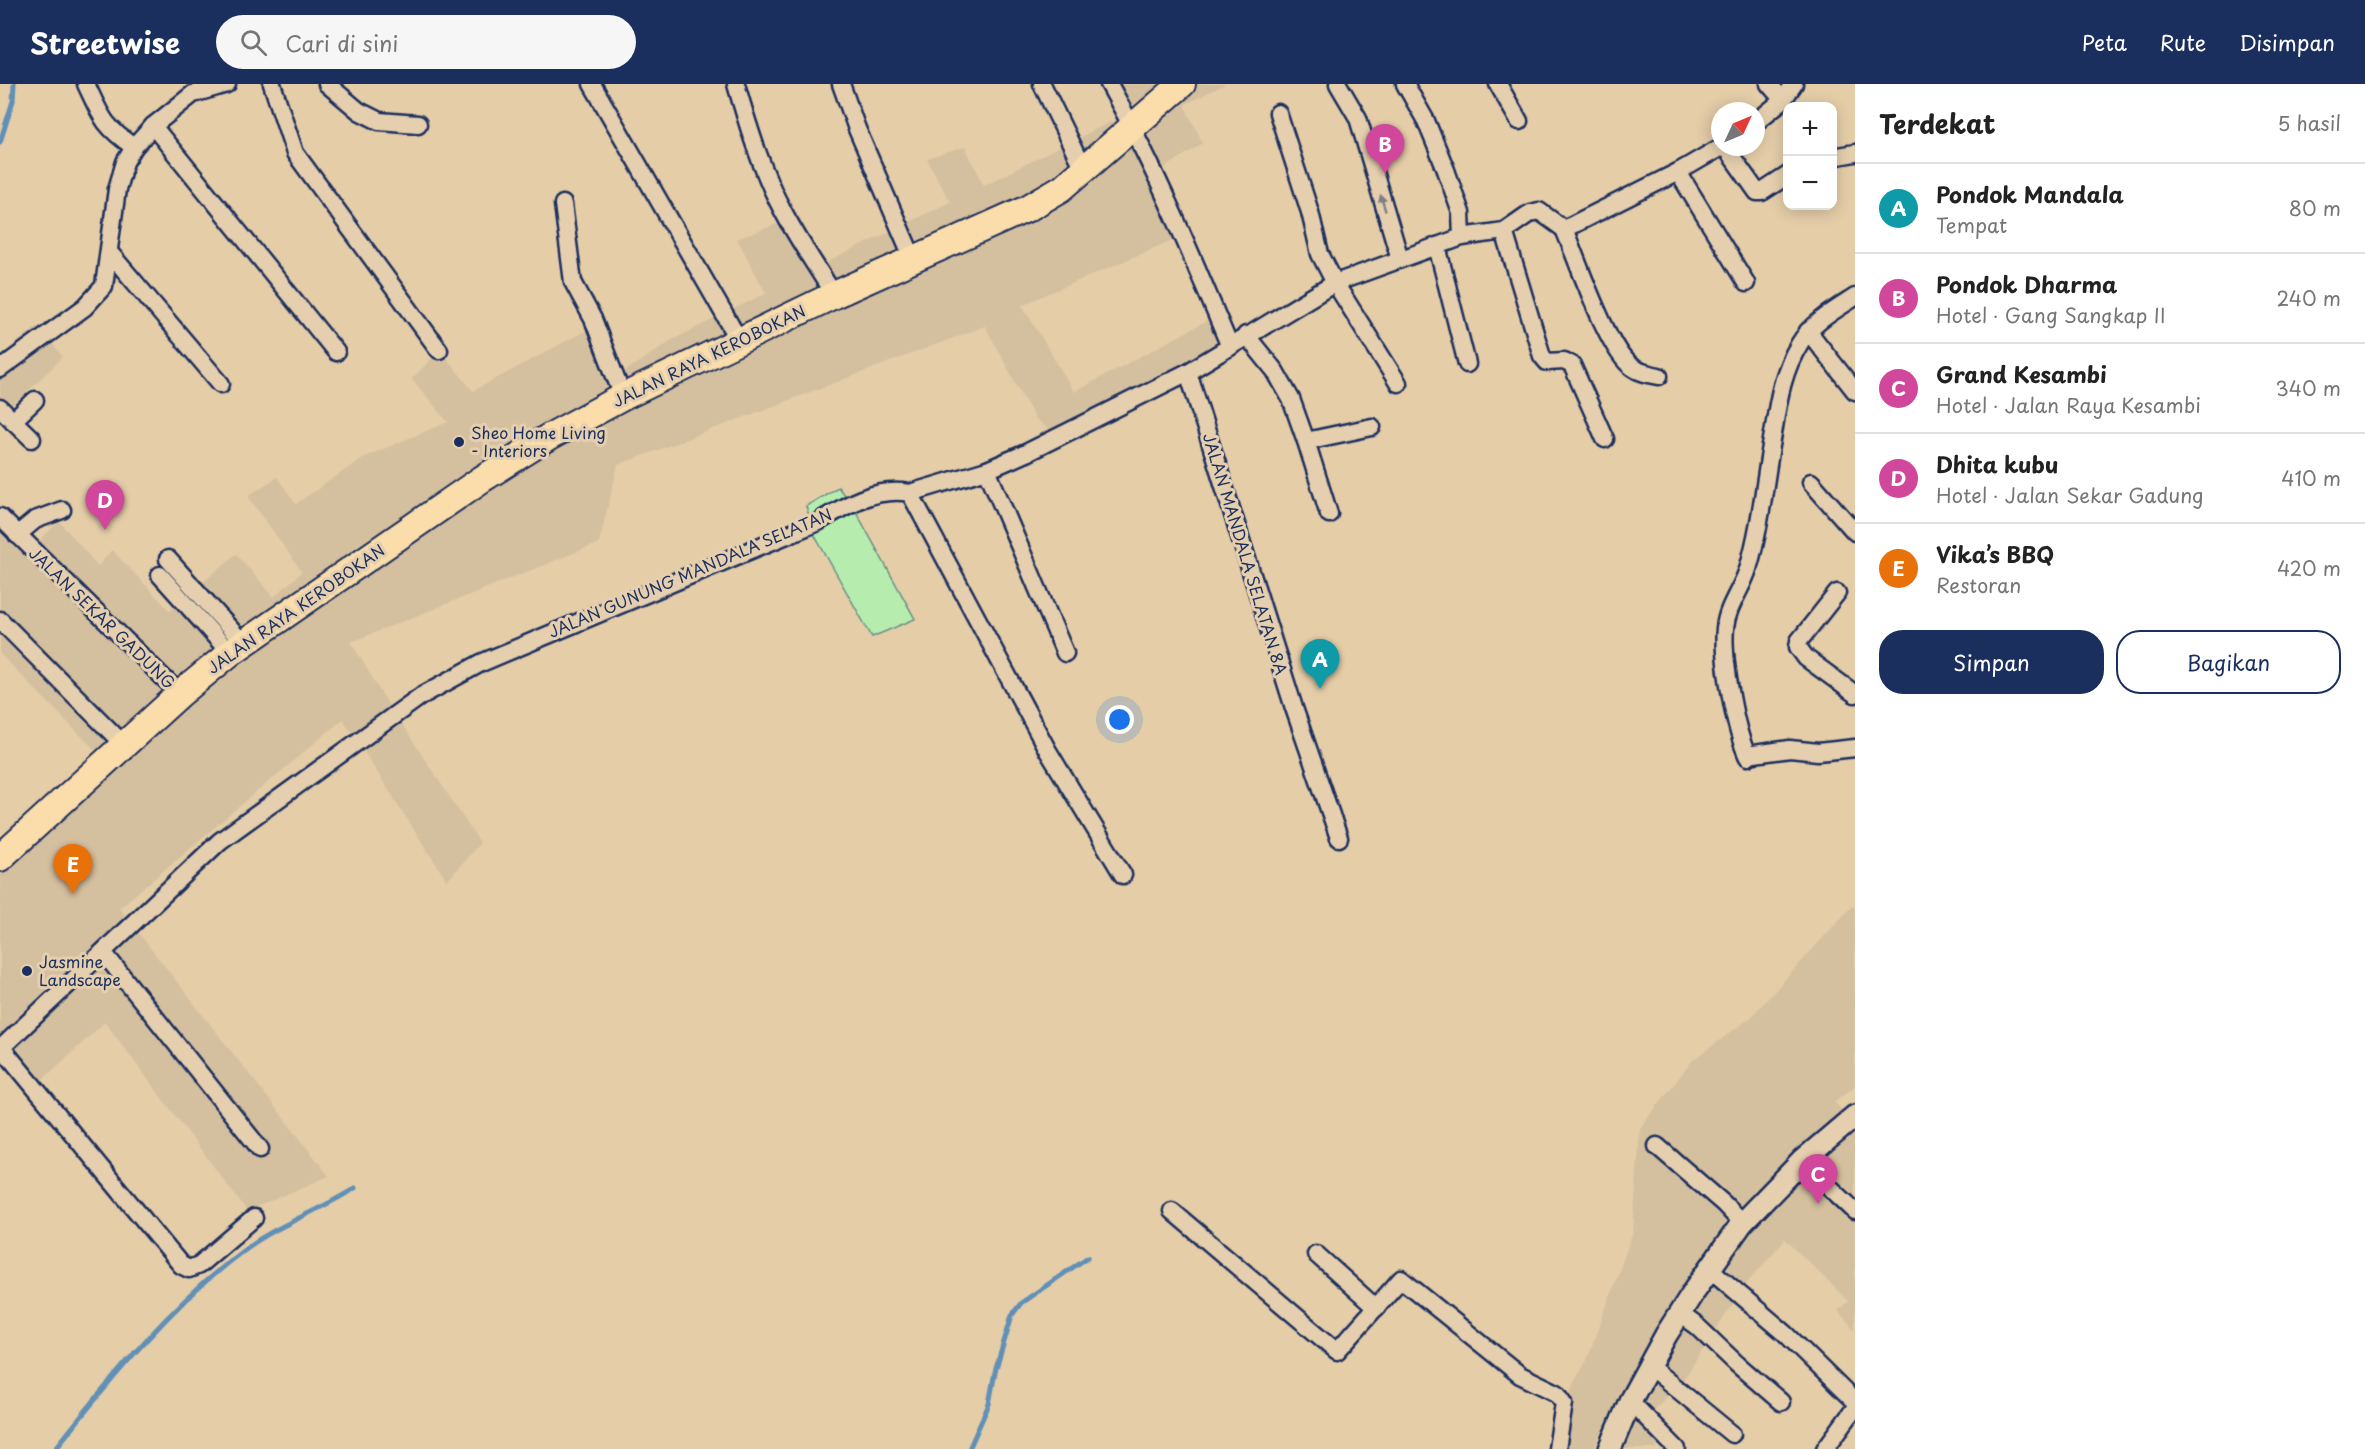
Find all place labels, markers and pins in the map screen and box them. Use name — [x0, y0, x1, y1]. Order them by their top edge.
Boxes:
pin: B — [1366, 124, 1404, 174]
place label: Sheo Home Living - Interiors — [471, 420, 606, 462]
marker: Sheo Home Living - Interiors — [452, 435, 466, 449]
pin: D — [86, 480, 124, 530]
pin: A — [1300, 640, 1340, 689]
pin: E — [54, 844, 92, 894]
place label: Jasmine Landscape — [39, 949, 121, 991]
marker: Jasmine Landscape — [20, 964, 34, 978]
pin: C — [1798, 1154, 1838, 1204]

